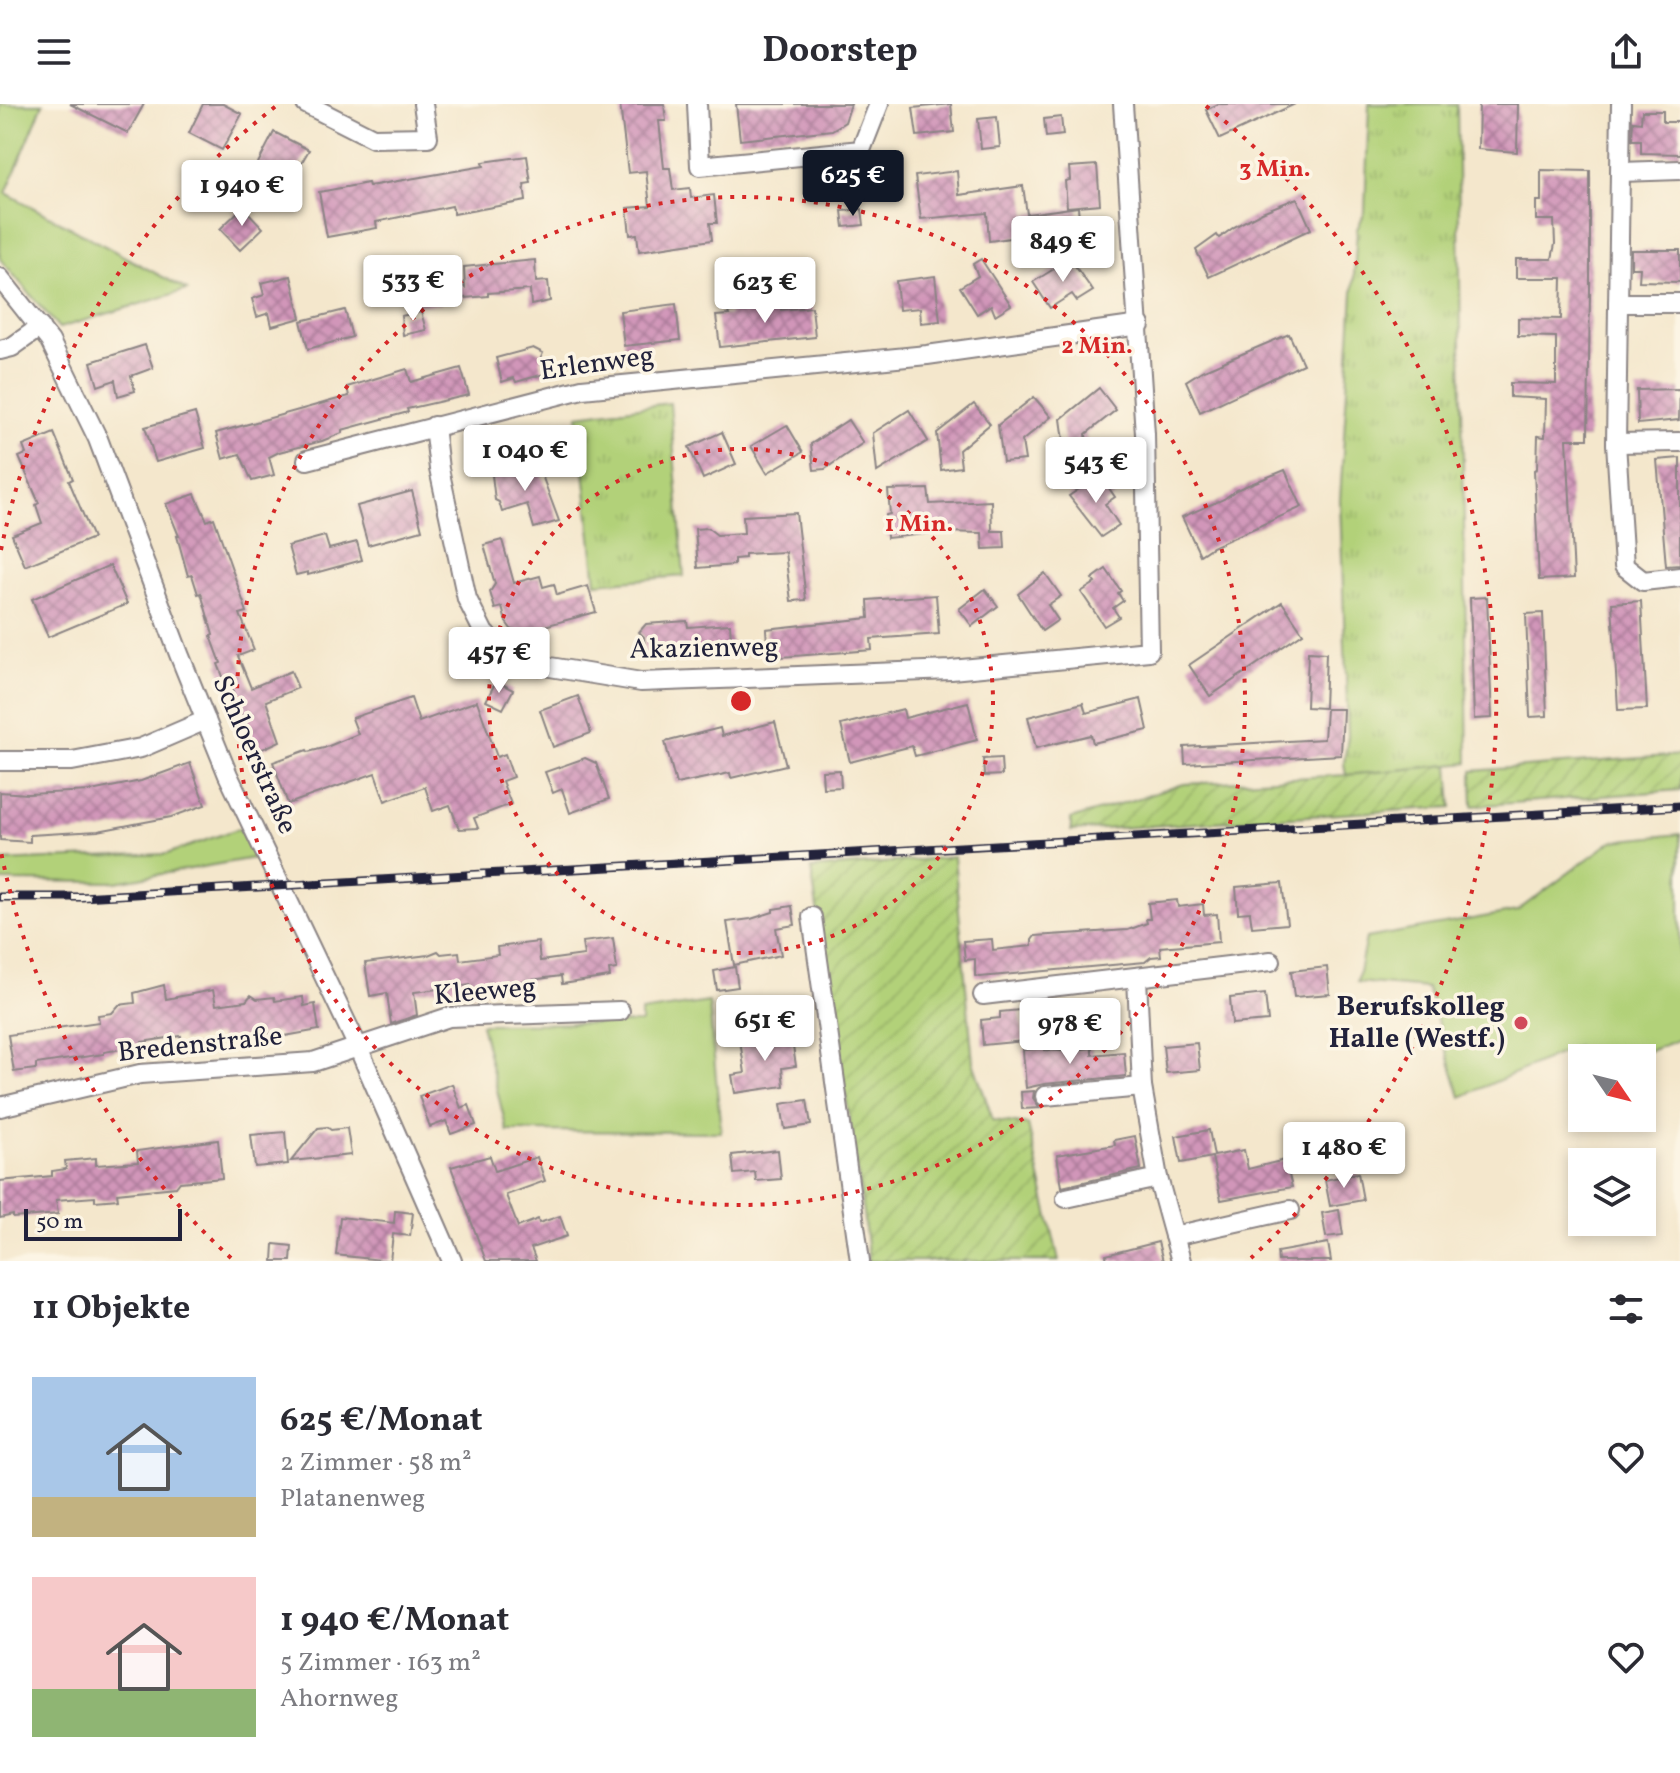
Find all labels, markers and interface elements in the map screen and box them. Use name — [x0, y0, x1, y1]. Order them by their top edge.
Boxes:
text: Doorstep — [762, 27, 918, 77]
icon: menu — [32, 30, 76, 74]
icon: share — [1604, 30, 1648, 74]
pin: 625 € — [797, 150, 909, 218]
text: 3 Min. — [1239, 153, 1311, 187]
text: 625 € — [821, 158, 885, 194]
pin: 1 940 € — [168, 160, 316, 228]
text: 1 940 € — [199, 168, 285, 204]
pin: 849 € — [1007, 216, 1119, 284]
text: 849 € — [1029, 224, 1097, 260]
pin: 533 € — [357, 255, 469, 323]
pin: 623 € — [709, 257, 821, 325]
text: 533 € — [381, 263, 445, 299]
text: 623 € — [732, 265, 798, 301]
text: 2 Min. — [1061, 330, 1133, 364]
street label: Erlenweg — [537, 337, 657, 391]
pin: 1 040 € — [451, 425, 599, 493]
text: 1 040 € — [482, 433, 568, 469]
pin: 543 € — [1040, 437, 1152, 505]
text: 543 € — [1064, 445, 1128, 481]
text: 1 Min. — [885, 508, 953, 542]
pin: 457 € — [443, 627, 555, 695]
street label: Akazienweg — [629, 628, 779, 670]
text: 457 € — [467, 635, 531, 671]
street label: Schloerstraße — [202, 670, 306, 840]
centre of rings — [727, 687, 755, 715]
street label: Kleeweg — [432, 968, 538, 1016]
place label: Berufskolleg Halle (Westf.) — [1329, 988, 1505, 1059]
pin: 651 € — [709, 995, 821, 1063]
pin: 978 € — [1014, 998, 1126, 1066]
text: 651 € — [734, 1003, 796, 1039]
text: 978 € — [1038, 1006, 1102, 1042]
marker: Berufskolleg Halle (Westf.) — [1512, 1014, 1530, 1032]
street label: Bredenstraße — [116, 1017, 284, 1073]
north arrow — [1568, 1044, 1656, 1132]
map controls — [1568, 1044, 1656, 1236]
pin: 1 480 € — [1270, 1122, 1418, 1190]
text: 1 480 € — [1301, 1130, 1387, 1166]
button: layers — [1568, 1148, 1656, 1236]
scale bar — [24, 1205, 182, 1241]
text: 50 m — [36, 1207, 83, 1238]
text: 11 Objekte — [32, 1286, 190, 1333]
icon: filters — [1604, 1287, 1648, 1331]
text: 625 €/Monat — [280, 1398, 482, 1445]
icon: home — [96, 1409, 192, 1505]
icon: heart — [1604, 1435, 1648, 1479]
text: 2 Zimmer · 58 m² — [280, 1445, 472, 1481]
text: Platanenweg — [280, 1481, 425, 1517]
text: 1 940 €/Monat — [280, 1598, 509, 1645]
icon: home — [96, 1609, 192, 1705]
icon: heart — [1604, 1635, 1648, 1679]
text: 5 Zimmer · 163 m² — [280, 1645, 481, 1681]
text: Ahornweg — [280, 1681, 398, 1717]

